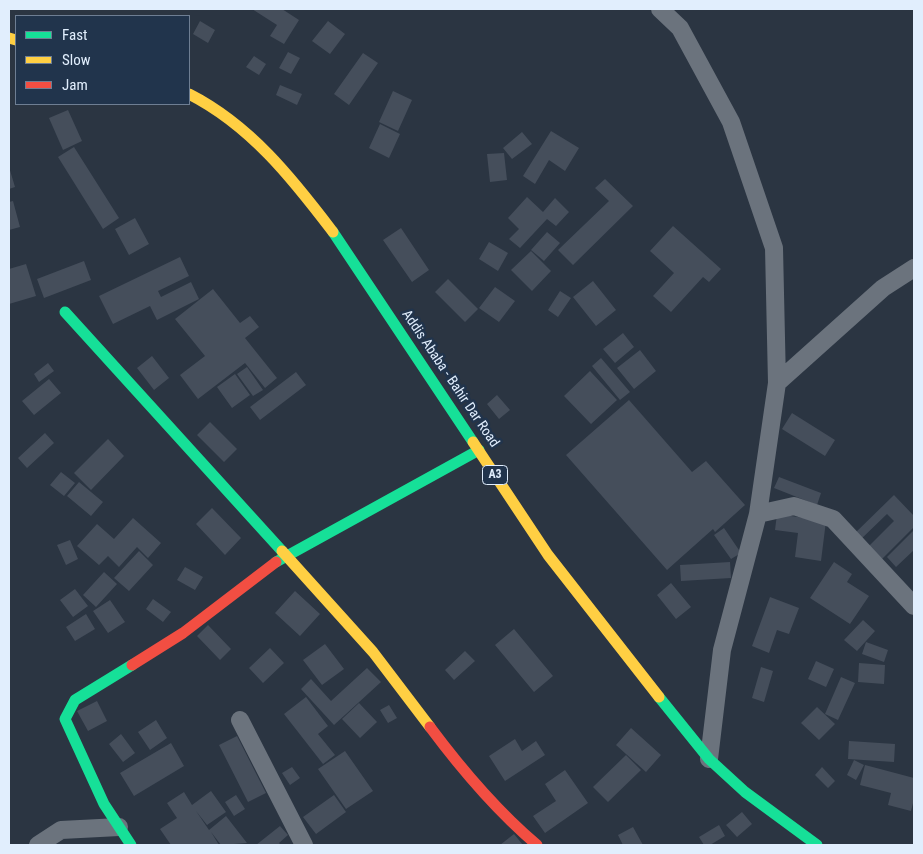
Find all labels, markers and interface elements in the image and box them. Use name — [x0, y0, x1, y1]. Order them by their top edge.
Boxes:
legend — [15, 15, 190, 105]
text: Fast — [62, 26, 87, 44]
text: Slow — [62, 51, 91, 69]
text: Jam — [62, 76, 88, 94]
street label: Addis Ababa - Bahir Dar Road — [398, 307, 502, 451]
road number: A3 — [482, 466, 508, 484]

